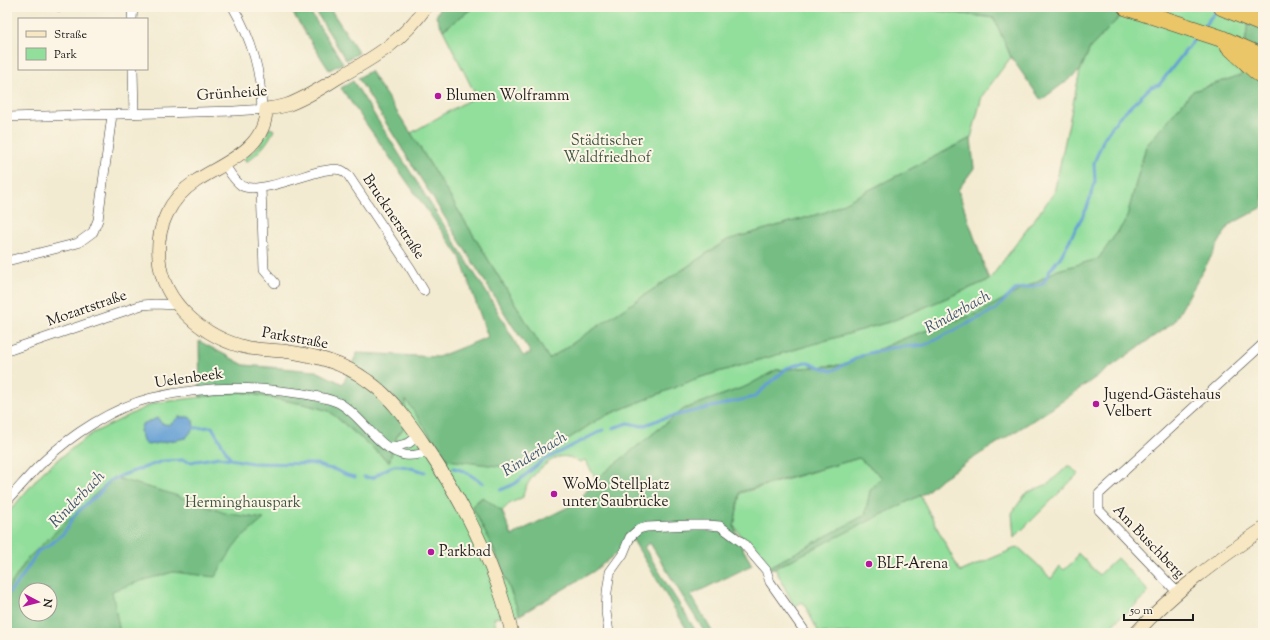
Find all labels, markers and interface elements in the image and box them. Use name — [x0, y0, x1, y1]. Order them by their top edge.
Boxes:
legend — [18, 18, 148, 70]
text: Straße — [54, 26, 88, 44]
text: Park — [54, 46, 77, 64]
street label: Grünheide — [196, 81, 268, 107]
place label: Blumen Wolframm — [446, 86, 570, 107]
marker: Blumen Wolframm — [433, 91, 443, 101]
park label: Städtischer Waldfriedhof — [563, 131, 652, 169]
street label: Brucknerstraße — [357, 170, 429, 264]
water label: Rinderbach — [921, 285, 995, 341]
street label: Mozartstraße — [44, 286, 130, 332]
street label: Parkstraße — [260, 323, 330, 355]
street label: Uelenbeek — [153, 364, 225, 394]
place label: Jugend-Gästehaus Velbert — [1103, 385, 1221, 423]
marker: Jugend-Gästehaus Velbert — [1091, 399, 1101, 409]
water label: Rinderbach — [498, 426, 572, 483]
water label: Rinderbach — [45, 466, 111, 534]
place label: WoMo Stellplatz unter Saubrücke — [562, 475, 670, 513]
marker: WoMo Stellplatz unter Saubrücke — [549, 489, 559, 499]
park label: Herminghauspark — [185, 493, 301, 514]
street label: Am Buschberg — [1107, 500, 1189, 584]
place label: Parkbad — [439, 542, 491, 563]
marker: Parkbad — [426, 547, 436, 557]
place label: BLF-Arena — [877, 554, 948, 575]
marker: BLF-Arena — [864, 559, 874, 569]
north arrow — [18, 582, 58, 622]
scale bar — [1124, 596, 1193, 622]
text: N — [38, 597, 56, 609]
text: 50 m — [1129, 602, 1153, 620]

